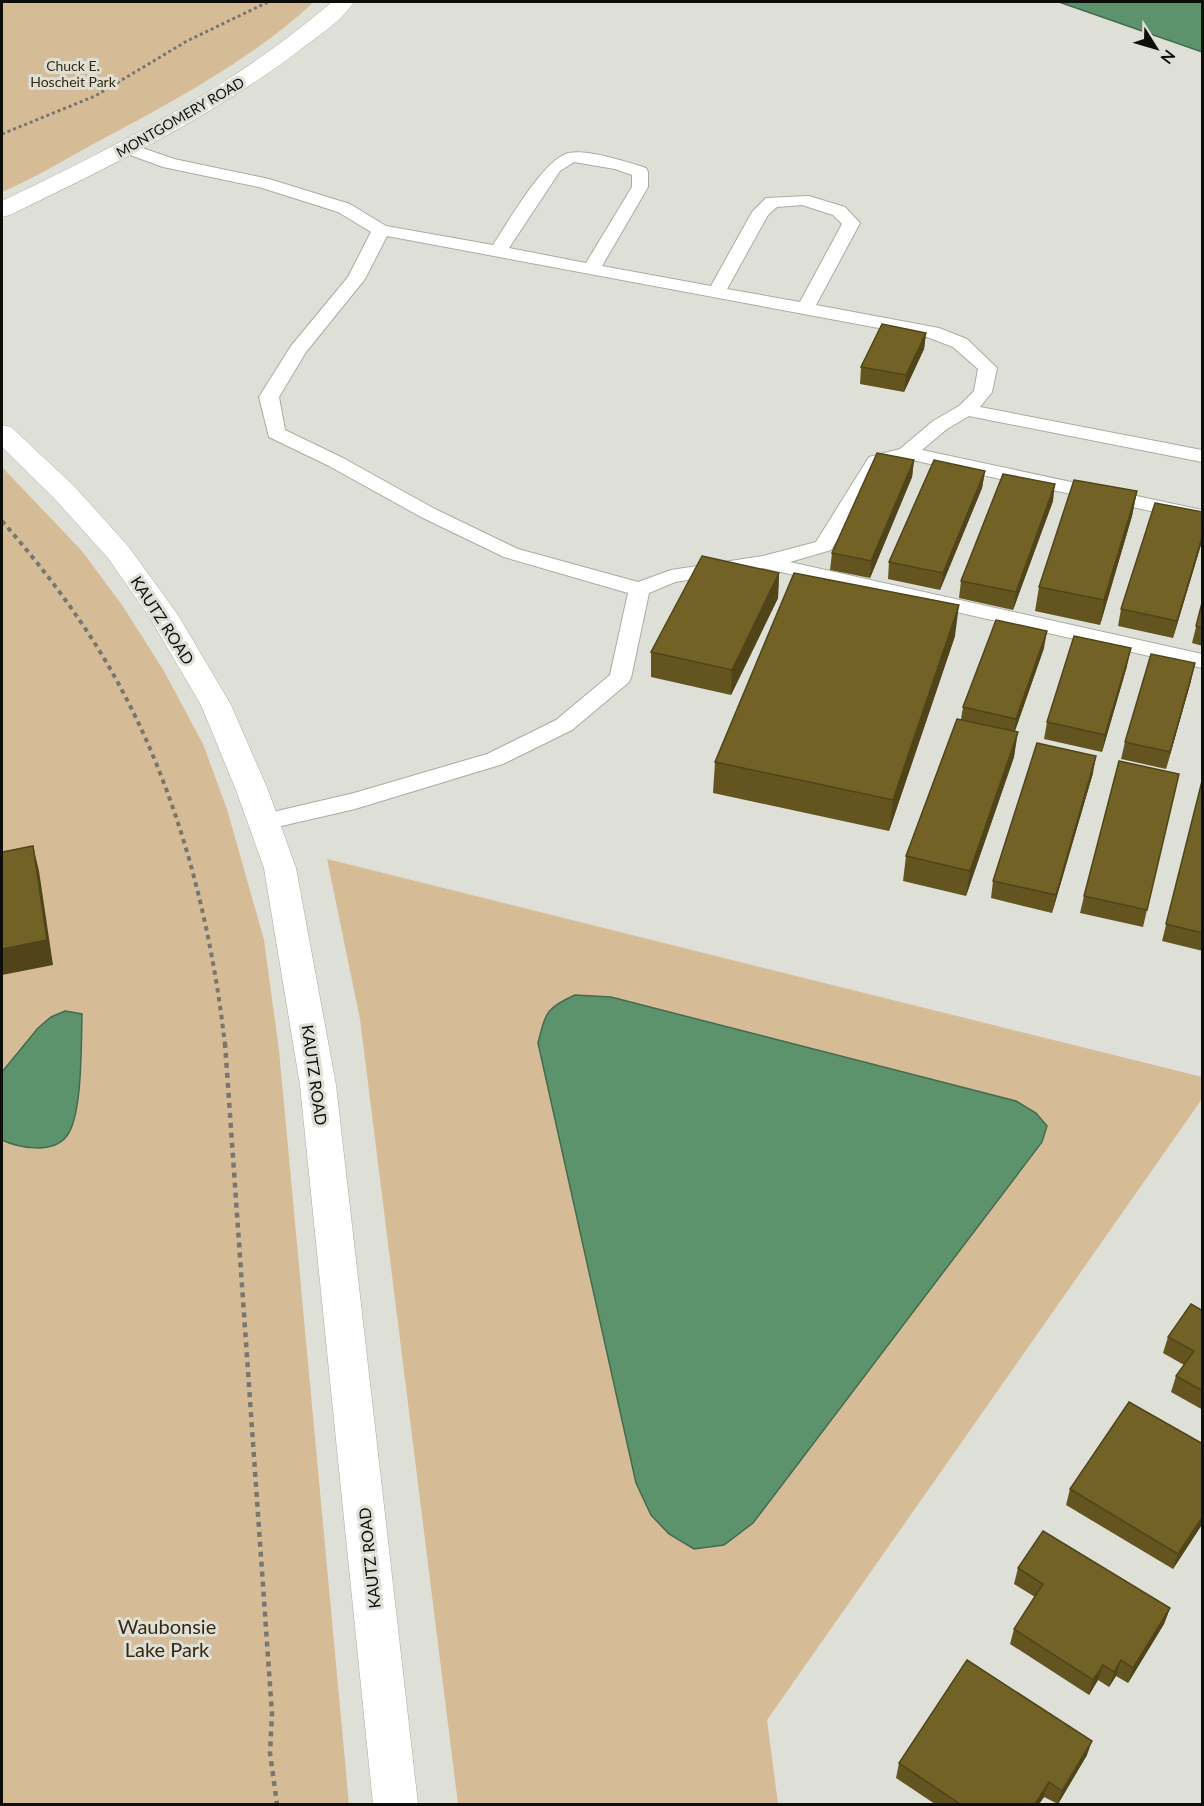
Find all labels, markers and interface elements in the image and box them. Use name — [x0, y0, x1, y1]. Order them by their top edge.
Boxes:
north arrow — [1126, 18, 1186, 78]
text: N — [1157, 47, 1180, 68]
park label: Chuck E. Hoscheit Park — [30, 57, 117, 90]
street label: MONTGOMERY ROAD — [113, 73, 247, 161]
street label: KAUTZ ROAD — [127, 572, 199, 668]
street label: KAUTZ ROAD — [299, 1023, 331, 1127]
street label: KAUTZ ROAD — [354, 1507, 384, 1609]
park label: Waubonsie Lake Park — [118, 1614, 216, 1661]

